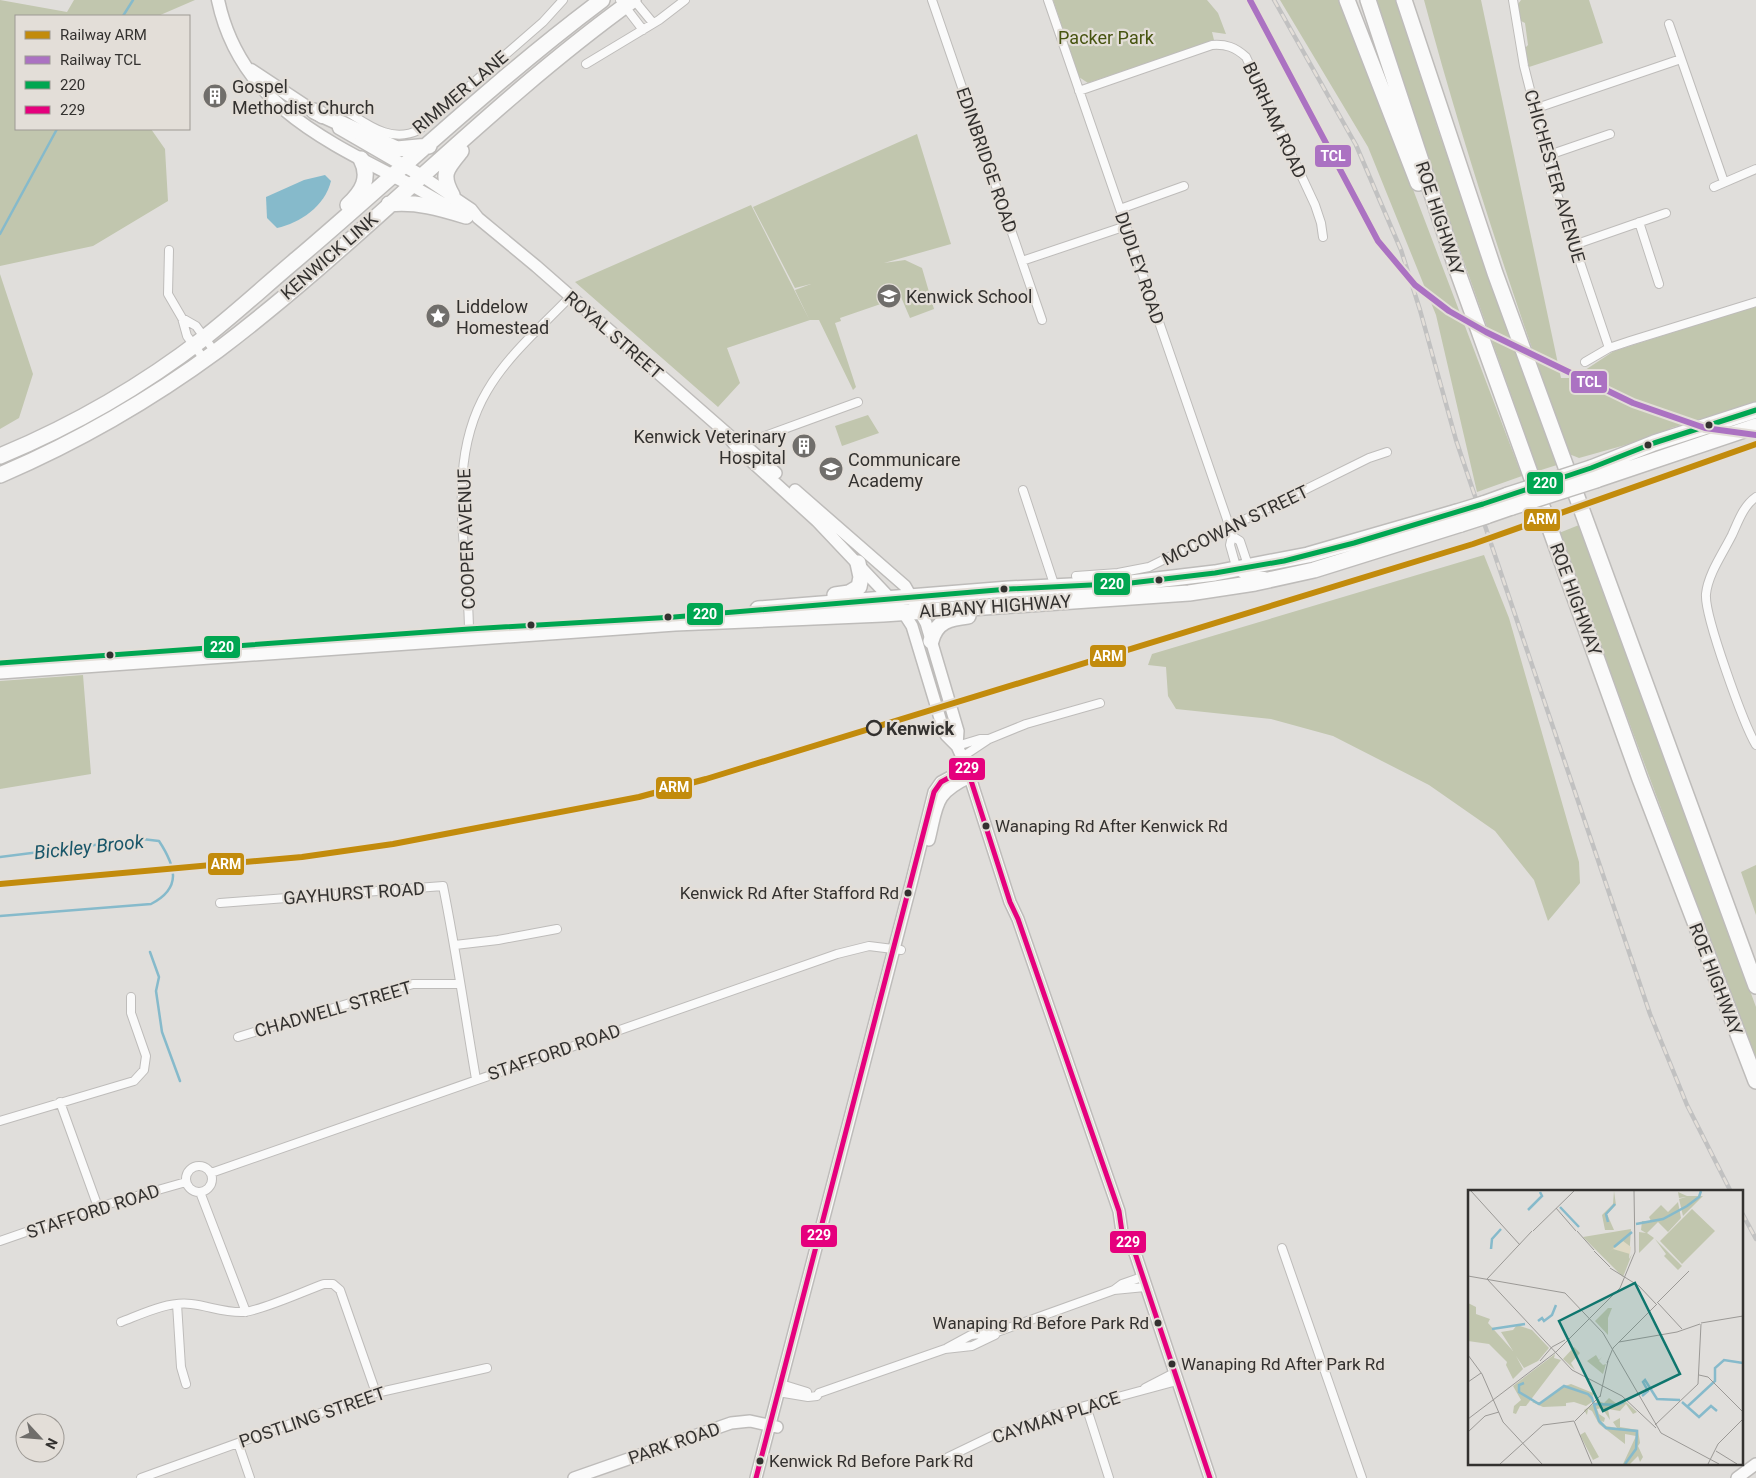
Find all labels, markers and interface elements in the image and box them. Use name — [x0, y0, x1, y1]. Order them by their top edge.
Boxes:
legend — [15, 15, 190, 130]
text: Railway ARM — [60, 26, 147, 44]
park label: Packer Park — [1058, 27, 1155, 48]
street label: RIMMER LANE — [408, 46, 512, 138]
text: Railway TCL — [60, 51, 141, 69]
street label: BURHAM ROAD — [1239, 59, 1311, 181]
text: 220 — [60, 76, 85, 94]
place label: Gospel Methodist Church — [232, 76, 374, 118]
building icon: Gospel Methodist Church — [202, 83, 228, 109]
street label: EDINBRIDGE ROAD — [952, 84, 1022, 236]
street label: CHICHESTER AVENUE — [1520, 87, 1590, 265]
text: 229 — [60, 101, 85, 119]
line badge: TCL — [1314, 144, 1352, 168]
text: TCL — [1320, 148, 1346, 164]
street label: ROE HIGHWAY — [1412, 158, 1468, 278]
street label: KENWICK LINK — [276, 208, 382, 304]
street label: DUDLEY ROAD — [1111, 209, 1169, 327]
school or university icon: Kenwick School — [876, 283, 902, 309]
place label: Kenwick School — [906, 286, 1032, 307]
street label: ROYAL STREET — [561, 287, 667, 383]
place label: Liddelow Homestead — [456, 296, 549, 338]
place icon: Liddelow Homestead — [425, 303, 451, 329]
line badge: TCL — [1570, 370, 1608, 394]
text: TCL — [1576, 374, 1602, 390]
unlabelled marker — [1704, 420, 1714, 430]
place label: Kenwick Veterinary Hospital — [634, 426, 786, 468]
building icon: Kenwick Veterinary Hospital — [791, 433, 817, 459]
unlabelled marker — [1643, 440, 1653, 450]
place label: Communicare Academy — [848, 449, 960, 491]
school or university icon: Communicare Academy — [818, 456, 844, 482]
street label: COOPER AVENUE — [453, 468, 479, 610]
line badge: 220 — [1526, 471, 1564, 495]
text: 220 — [1533, 475, 1557, 491]
street label: MCCOWAN STREET — [1158, 480, 1312, 570]
line badge: ARM — [1523, 508, 1561, 532]
text: ARM — [1527, 511, 1557, 527]
street label: ROE HIGHWAY — [1546, 540, 1606, 658]
line badge: 220 — [1093, 572, 1131, 596]
unlabelled marker — [1154, 575, 1164, 585]
text: 220 — [1100, 576, 1124, 592]
unlabelled marker — [999, 584, 1009, 594]
street label: ALBANY HIGHWAY — [918, 590, 1072, 622]
line badge: 220 — [686, 602, 724, 626]
text: 220 — [693, 606, 717, 622]
unlabelled marker — [663, 612, 673, 622]
unlabelled marker — [526, 620, 536, 630]
line badge: 220 — [203, 635, 241, 659]
text: 220 — [210, 639, 234, 655]
line badge: ARM — [1089, 644, 1127, 668]
text: ARM — [1093, 648, 1123, 664]
unlabelled marker — [105, 650, 115, 660]
place label: Kenwick — [886, 718, 954, 739]
marker: Kenwick — [866, 720, 882, 736]
line badge: 229 — [948, 757, 986, 781]
text: 229 — [955, 760, 979, 776]
line badge: ARM — [655, 776, 693, 800]
text: ARM — [659, 779, 689, 795]
place label: Wanaping Rd After Kenwick Rd — [995, 816, 1228, 836]
marker: Wanaping Rd After Kenwick Rd — [981, 821, 991, 831]
water label: Bickley Brook — [33, 830, 146, 864]
line badge: ARM — [207, 852, 245, 876]
text: ARM — [211, 856, 241, 872]
street label: GAYHURST ROAD — [282, 878, 426, 908]
place label: Kenwick Rd After Stafford Rd — [680, 883, 899, 903]
marker: Kenwick Rd After Stafford Rd — [903, 888, 913, 898]
street label: ROE HIGHWAY — [1685, 920, 1747, 1038]
street label: CHADWELL STREET — [252, 976, 414, 1041]
street label: STAFFORD ROAD — [485, 1019, 623, 1085]
street label: STAFFORD ROAD — [24, 1180, 162, 1242]
inset map — [1468, 1190, 1744, 1466]
line badge: 229 — [800, 1224, 838, 1248]
text: 229 — [807, 1227, 831, 1243]
line badge: 229 — [1109, 1230, 1147, 1254]
text: 229 — [1116, 1234, 1140, 1250]
place label: Wanaping Rd Before Park Rd — [933, 1313, 1149, 1333]
marker: Wanaping Rd Before Park Rd — [1153, 1318, 1163, 1328]
place label: Wanaping Rd After Park Rd — [1181, 1354, 1385, 1374]
marker: Wanaping Rd After Park Rd — [1167, 1359, 1177, 1369]
street label: POSTLING STREET — [236, 1382, 388, 1452]
street label: CAYMAN PLACE — [989, 1386, 1123, 1448]
north arrow — [15, 1413, 65, 1463]
street label: PARK ROAD — [625, 1418, 723, 1468]
text: N — [42, 1436, 61, 1452]
place label: Kenwick Rd Before Park Rd — [769, 1451, 973, 1471]
marker: Kenwick Rd Before Park Rd — [755, 1456, 765, 1466]

